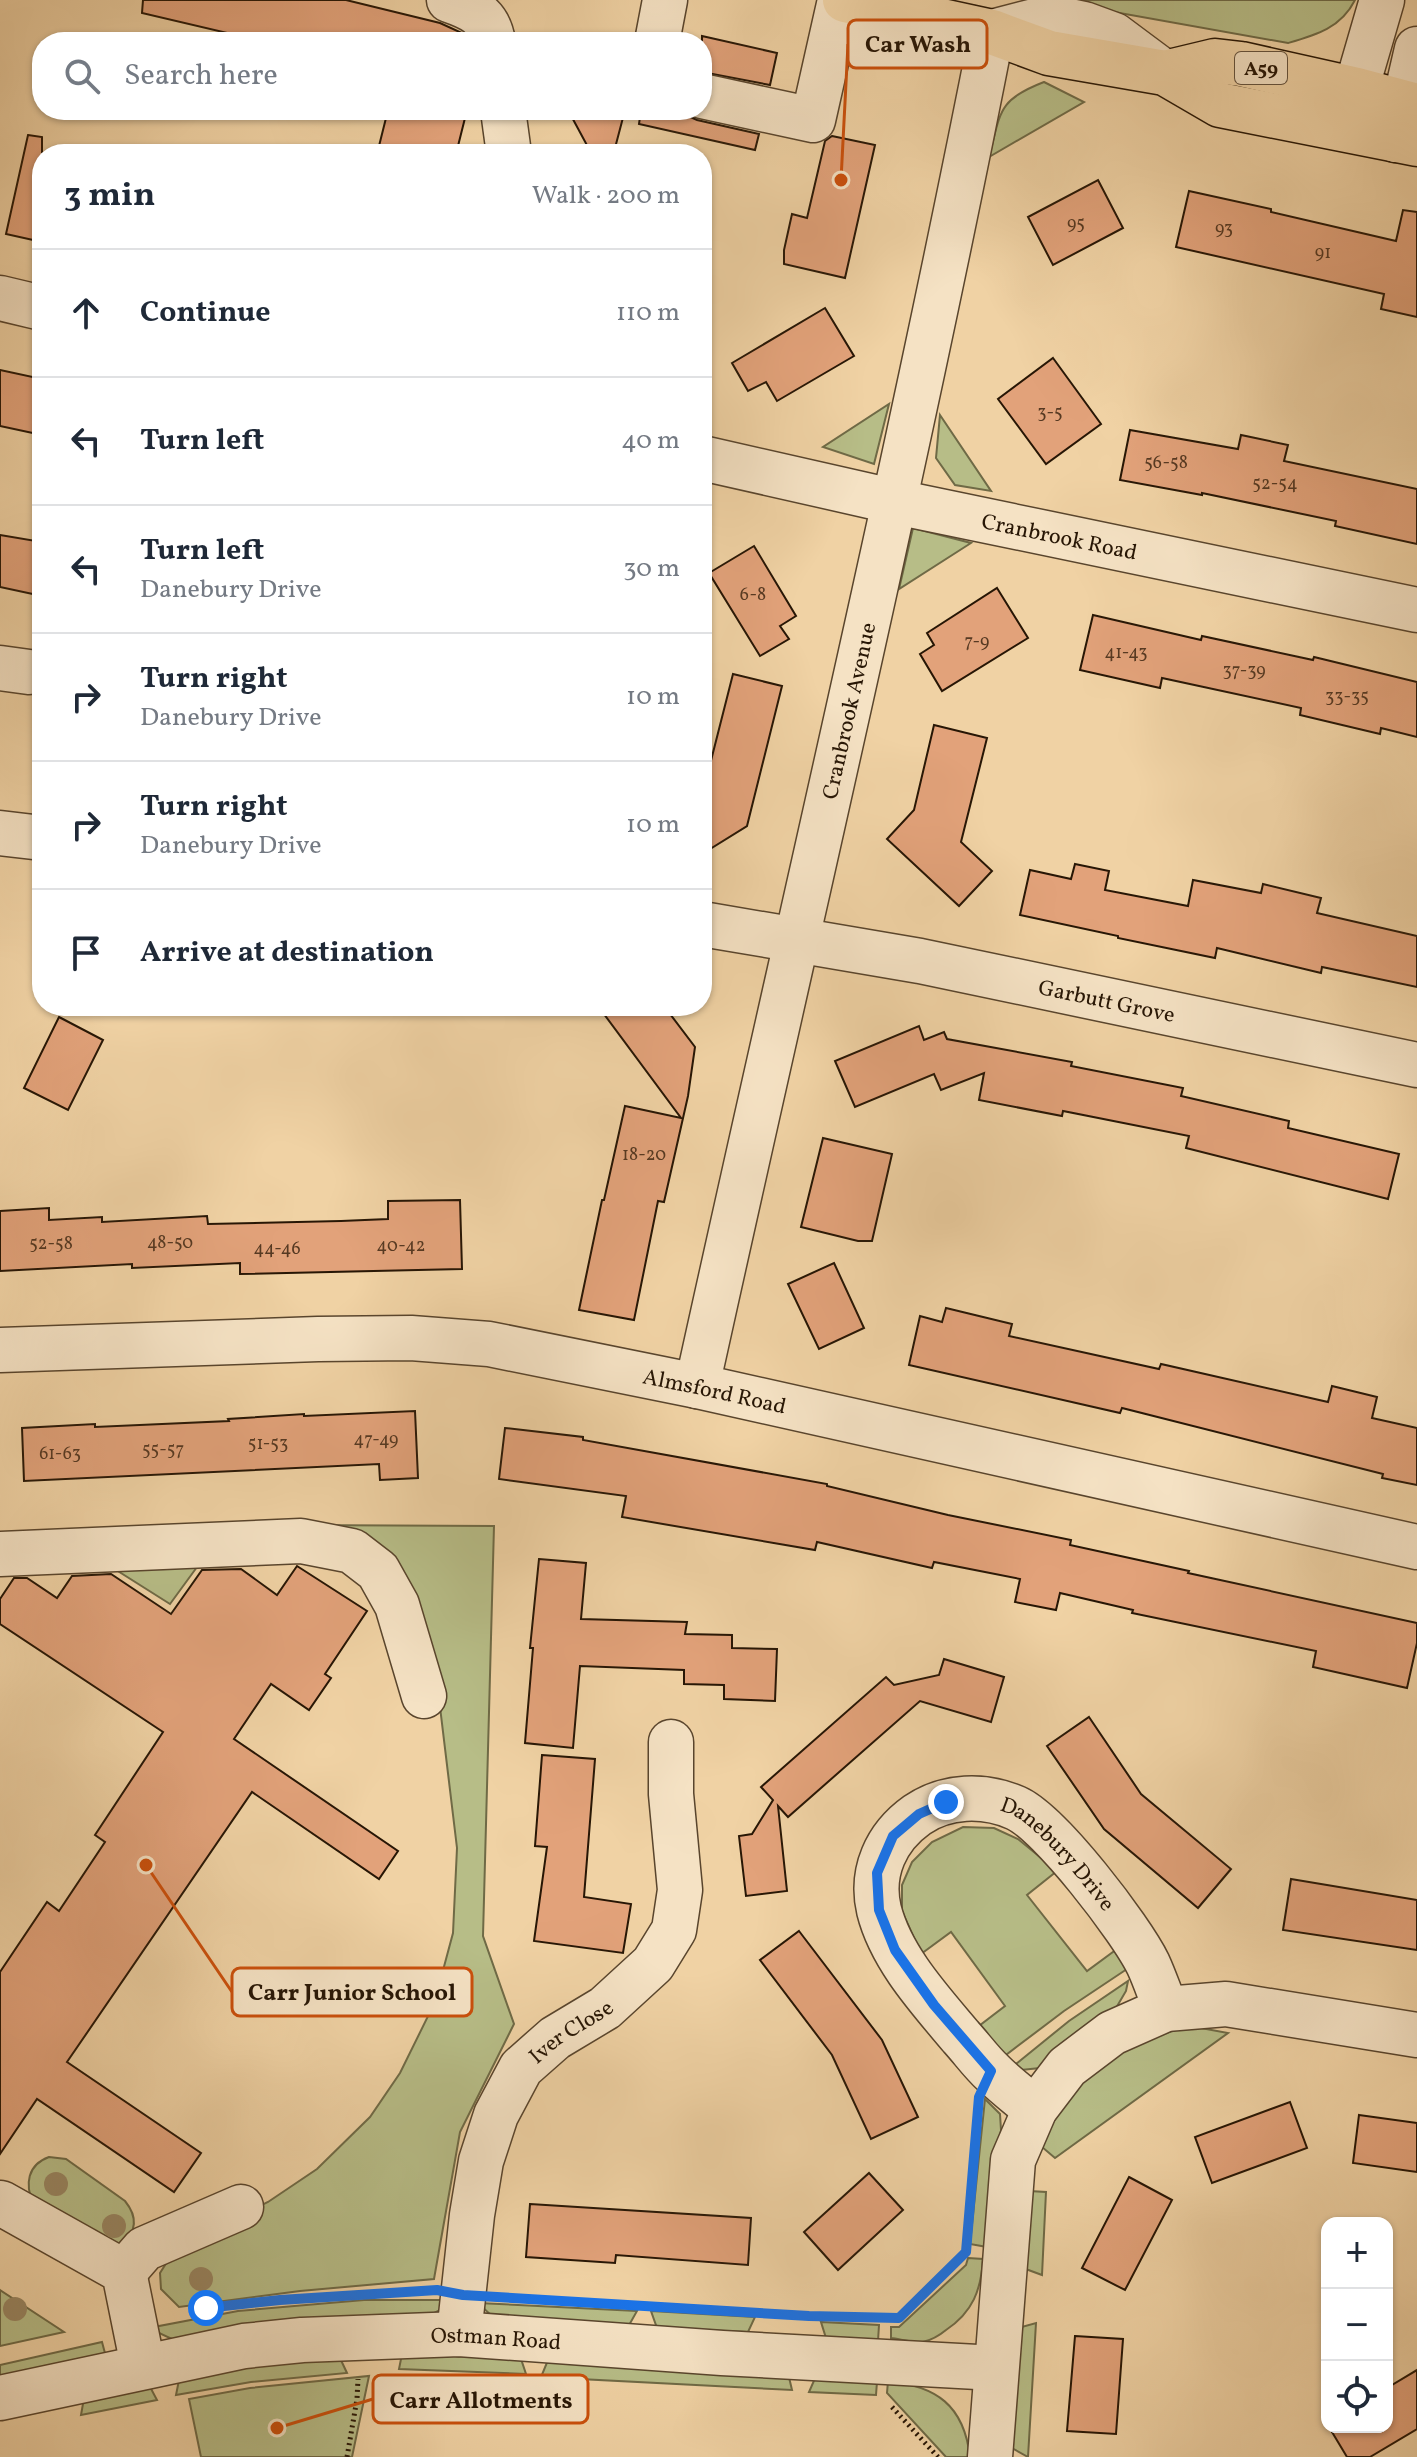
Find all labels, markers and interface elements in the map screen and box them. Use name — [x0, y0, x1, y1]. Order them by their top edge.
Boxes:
callout: Car Wash — [848, 20, 987, 68]
text: Car Wash — [865, 29, 971, 63]
search box — [32, 32, 712, 120]
road number: A59 — [1235, 52, 1287, 84]
icon: search — [60, 54, 104, 98]
text: Search here — [124, 55, 278, 97]
text: 3 min — [64, 173, 155, 220]
text: Walk · 200 m — [532, 178, 680, 214]
house number: 95 — [1067, 212, 1085, 237]
house number: 93 — [1215, 217, 1233, 242]
house number: 91 — [1315, 241, 1331, 266]
icon: ahead — [64, 291, 108, 335]
text: Continue — [140, 292, 271, 334]
text: 110 m — [616, 295, 680, 331]
house number: 3-5 — [1037, 401, 1063, 426]
icon: left — [64, 419, 108, 463]
text: Turn left — [140, 420, 264, 462]
text: 40 m — [621, 423, 680, 459]
house number: 56-58 — [1144, 451, 1188, 476]
house number: 52-54 — [1252, 472, 1298, 497]
street label: Cranbrook Road — [978, 507, 1140, 570]
text: Turn left — [140, 530, 264, 572]
icon: left — [64, 547, 108, 591]
text: 30 m — [623, 551, 680, 587]
text: Danebury Drive — [140, 572, 322, 608]
house number: 6-8 — [740, 583, 766, 608]
street label: Cranbrook Avenue — [816, 620, 885, 803]
house number: 7-9 — [965, 630, 989, 655]
house number: 41-43 — [1104, 641, 1148, 666]
text: Turn right — [140, 658, 288, 700]
house number: 37-39 — [1222, 659, 1266, 684]
icon: right — [64, 675, 108, 719]
text: 10 m — [626, 679, 680, 715]
house number: 33-35 — [1325, 685, 1369, 710]
text: Danebury Drive — [140, 700, 322, 736]
text: Turn right — [140, 786, 288, 828]
icon: right — [64, 803, 108, 847]
text: 10 m — [626, 807, 680, 843]
text: Danebury Drive — [140, 828, 322, 864]
icon: arrive — [64, 931, 108, 975]
text: Arrive at destination — [140, 932, 434, 974]
street label: Garbutt Grove — [1035, 973, 1178, 1032]
house number: 18-20 — [622, 1143, 666, 1168]
house number: 48-50 — [147, 1231, 193, 1256]
house number: 52-58 — [29, 1232, 73, 1257]
house number: 40-42 — [377, 1234, 425, 1259]
house number: 44-46 — [253, 1237, 301, 1262]
street label: Almsford Road — [640, 1362, 789, 1424]
house number: 47-49 — [354, 1428, 398, 1453]
house number: 51-53 — [248, 1432, 288, 1457]
house number: 55-57 — [142, 1438, 184, 1463]
house number: 61-63 — [39, 1442, 81, 1467]
route end — [928, 1784, 964, 1820]
street label: Danebury Drive — [996, 1790, 1121, 1918]
callout: Carr Junior School — [232, 1968, 472, 2016]
text: Carr Junior School — [248, 1977, 456, 2011]
street label: Iver Close — [523, 1994, 622, 2072]
map controls — [1321, 2217, 1393, 2433]
button: + — [1321, 2217, 1393, 2289]
button: − — [1321, 2289, 1393, 2361]
route start — [188, 2290, 224, 2326]
street label: Ostman Road — [430, 2321, 562, 2359]
button: locate — [1321, 2361, 1393, 2433]
callout: Carr Allotments — [373, 2375, 588, 2423]
text: Carr Allotments — [389, 2385, 573, 2419]

